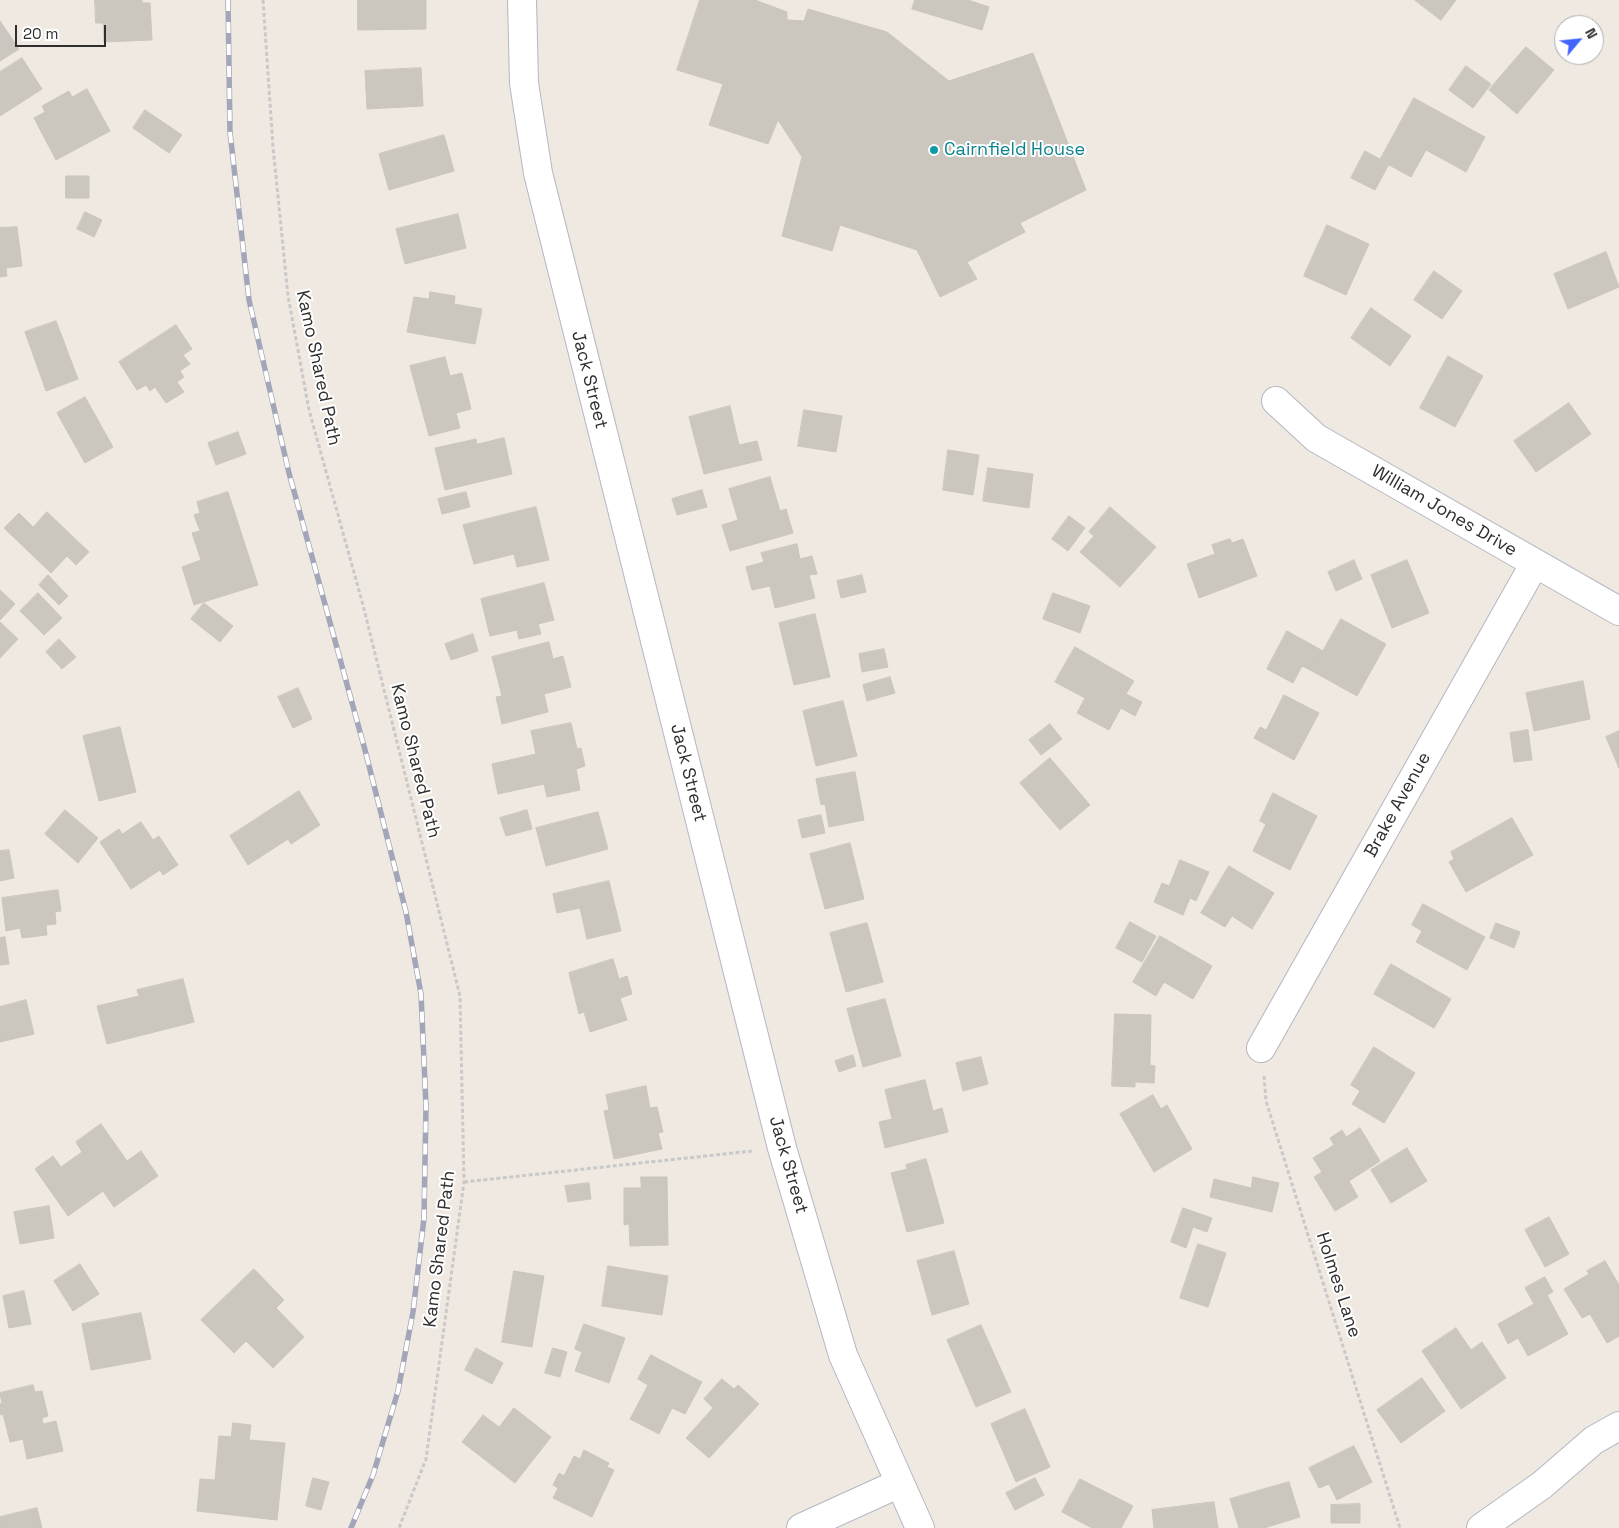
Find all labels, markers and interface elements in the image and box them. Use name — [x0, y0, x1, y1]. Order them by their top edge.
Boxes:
scale bar — [18, 15, 109, 47]
north arrow — [1554, 15, 1604, 65]
text: 20 m — [23, 24, 58, 43]
text: N — [1581, 25, 1602, 42]
place label: Cairnfield House — [944, 139, 1085, 161]
marker: Cairnfield House — [928, 144, 940, 156]
street label: Kamo Shared Path — [291, 288, 345, 448]
street label: Jack Street — [566, 329, 612, 431]
street label: William Jones Drive — [1368, 461, 1520, 561]
street label: Kamo Shared Path — [385, 682, 445, 840]
street label: Jack Street — [665, 722, 711, 824]
street label: Brake Avenue — [1360, 749, 1436, 861]
street label: Jack Street — [764, 1114, 812, 1216]
street label: Kamo Shared Path — [420, 1169, 460, 1329]
street label: Holmes Lane — [1311, 1230, 1365, 1340]

